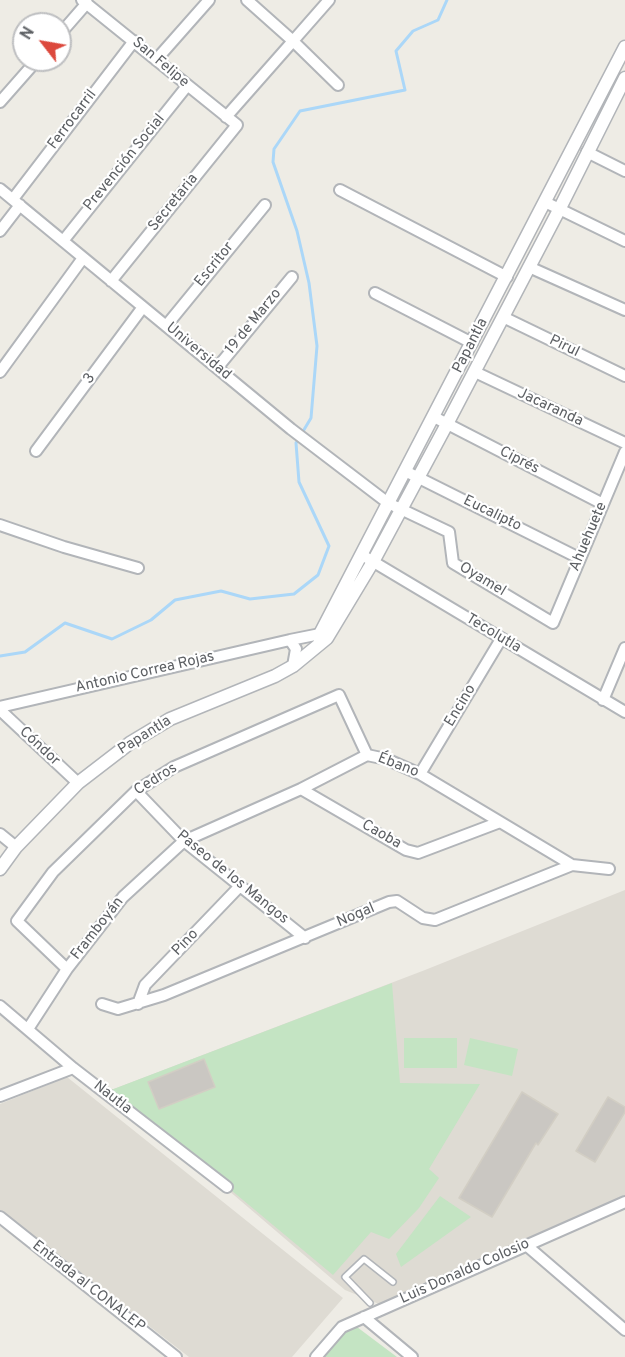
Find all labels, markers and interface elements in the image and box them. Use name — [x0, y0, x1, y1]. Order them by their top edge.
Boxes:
north arrow — [12, 12, 72, 72]
text: N — [17, 24, 40, 44]
street label: San Felipe — [128, 34, 192, 92]
street label: Ferrocarril — [45, 87, 101, 153]
street label: Prevención Social — [80, 111, 170, 215]
street label: Secretaria — [145, 171, 203, 235]
street label: Escritor — [192, 239, 238, 291]
street label: 19 de Marzo — [222, 286, 286, 358]
street label: Papantla — [449, 315, 493, 377]
street label: Universidad — [162, 319, 234, 385]
street label: Pirul — [546, 332, 582, 362]
street label: 3 — [80, 370, 100, 388]
street label: Jacaranda — [514, 385, 586, 431]
street label: Ciprés — [496, 443, 542, 479]
street label: Eucalipto — [460, 492, 524, 536]
street label: Ahuehuete — [566, 500, 612, 574]
street label: Oyamel — [455, 559, 509, 601]
street label: Tecolutla — [462, 611, 524, 657]
street label: Antonio Correa Rojas — [74, 648, 216, 698]
street label: Encino — [441, 682, 481, 730]
street label: Papantla — [115, 713, 175, 759]
street label: Cóndor — [15, 724, 63, 770]
street label: Ébano — [375, 750, 421, 782]
street label: Cedros — [131, 760, 181, 800]
street label: Caoba — [358, 817, 404, 853]
street label: Paseo de los Mangos — [172, 827, 292, 929]
street label: Framboyán — [68, 894, 128, 964]
street label: Nogal — [334, 900, 378, 932]
street label: Pino — [169, 926, 203, 960]
street label: Nautla — [89, 1077, 135, 1119]
street label: Luis Donaldo Colosio — [398, 1235, 532, 1309]
street label: Entrada al CONALEP — [28, 1237, 148, 1337]

